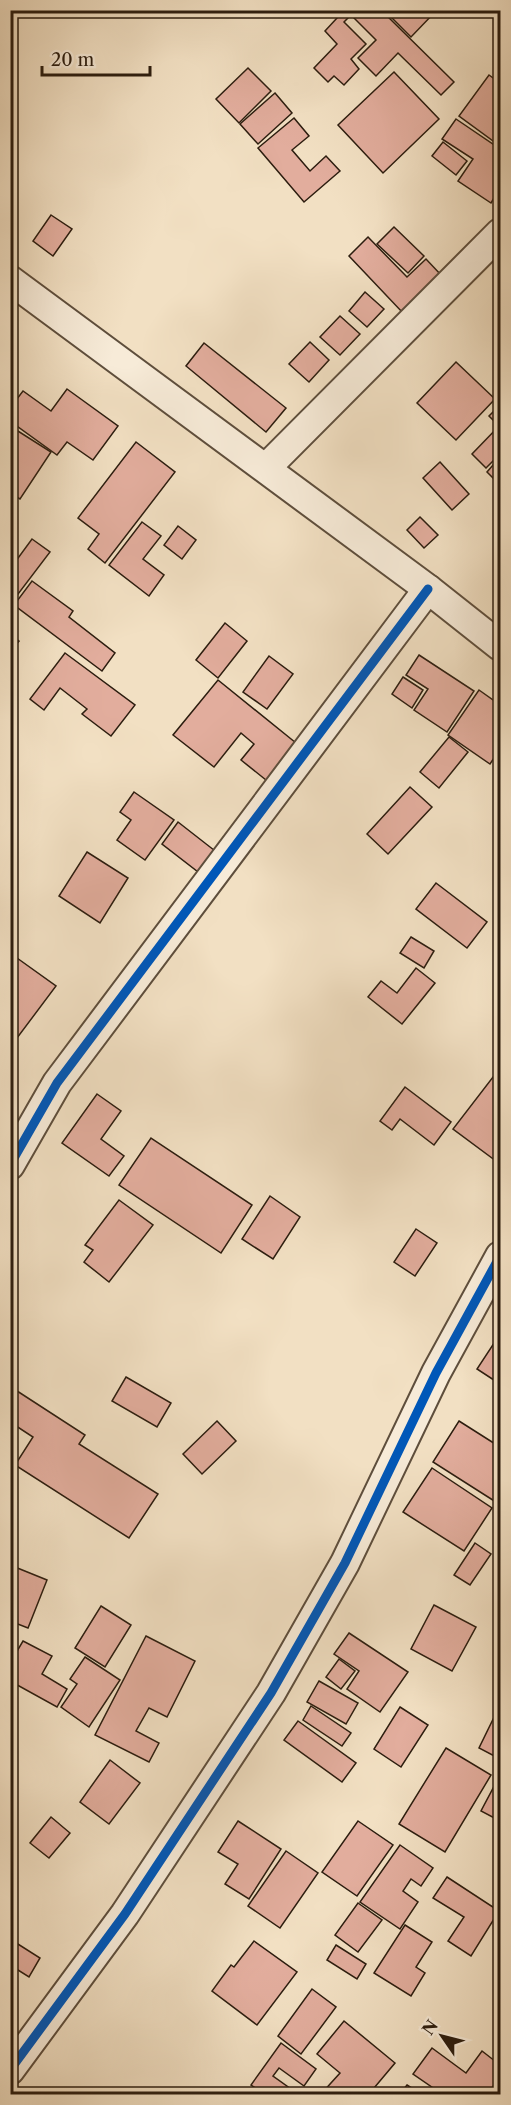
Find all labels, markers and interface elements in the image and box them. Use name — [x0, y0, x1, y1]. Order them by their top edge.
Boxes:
scale bar — [42, 39, 150, 77]
text: 20 m — [51, 49, 95, 71]
north arrow — [412, 2006, 472, 2066]
text: N — [418, 2016, 442, 2039]

